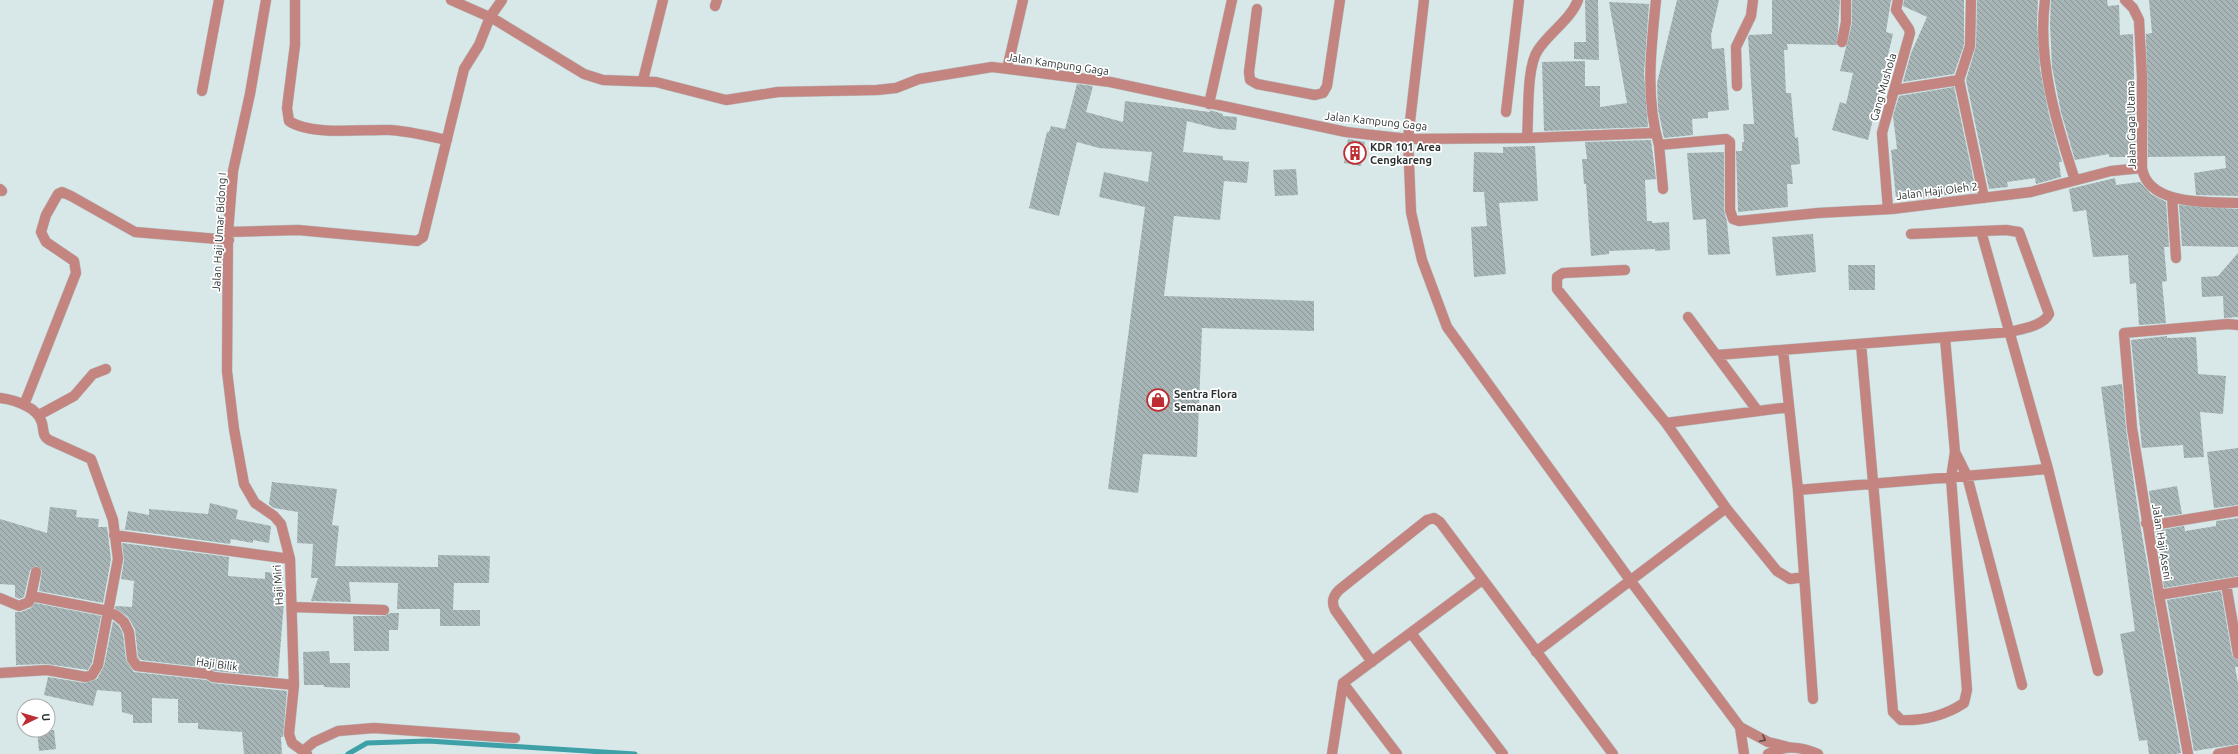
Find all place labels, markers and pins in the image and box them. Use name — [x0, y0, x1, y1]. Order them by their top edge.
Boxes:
building icon: KDR 101 Area Cengkareng — [1342, 140, 1368, 166]
place label: KDR 101 Area Cengkareng — [1370, 141, 1441, 166]
shop icon: Sentra Flora Semanan — [1145, 387, 1171, 413]
place label: Sentra Flora Semanan — [1174, 388, 1237, 413]

